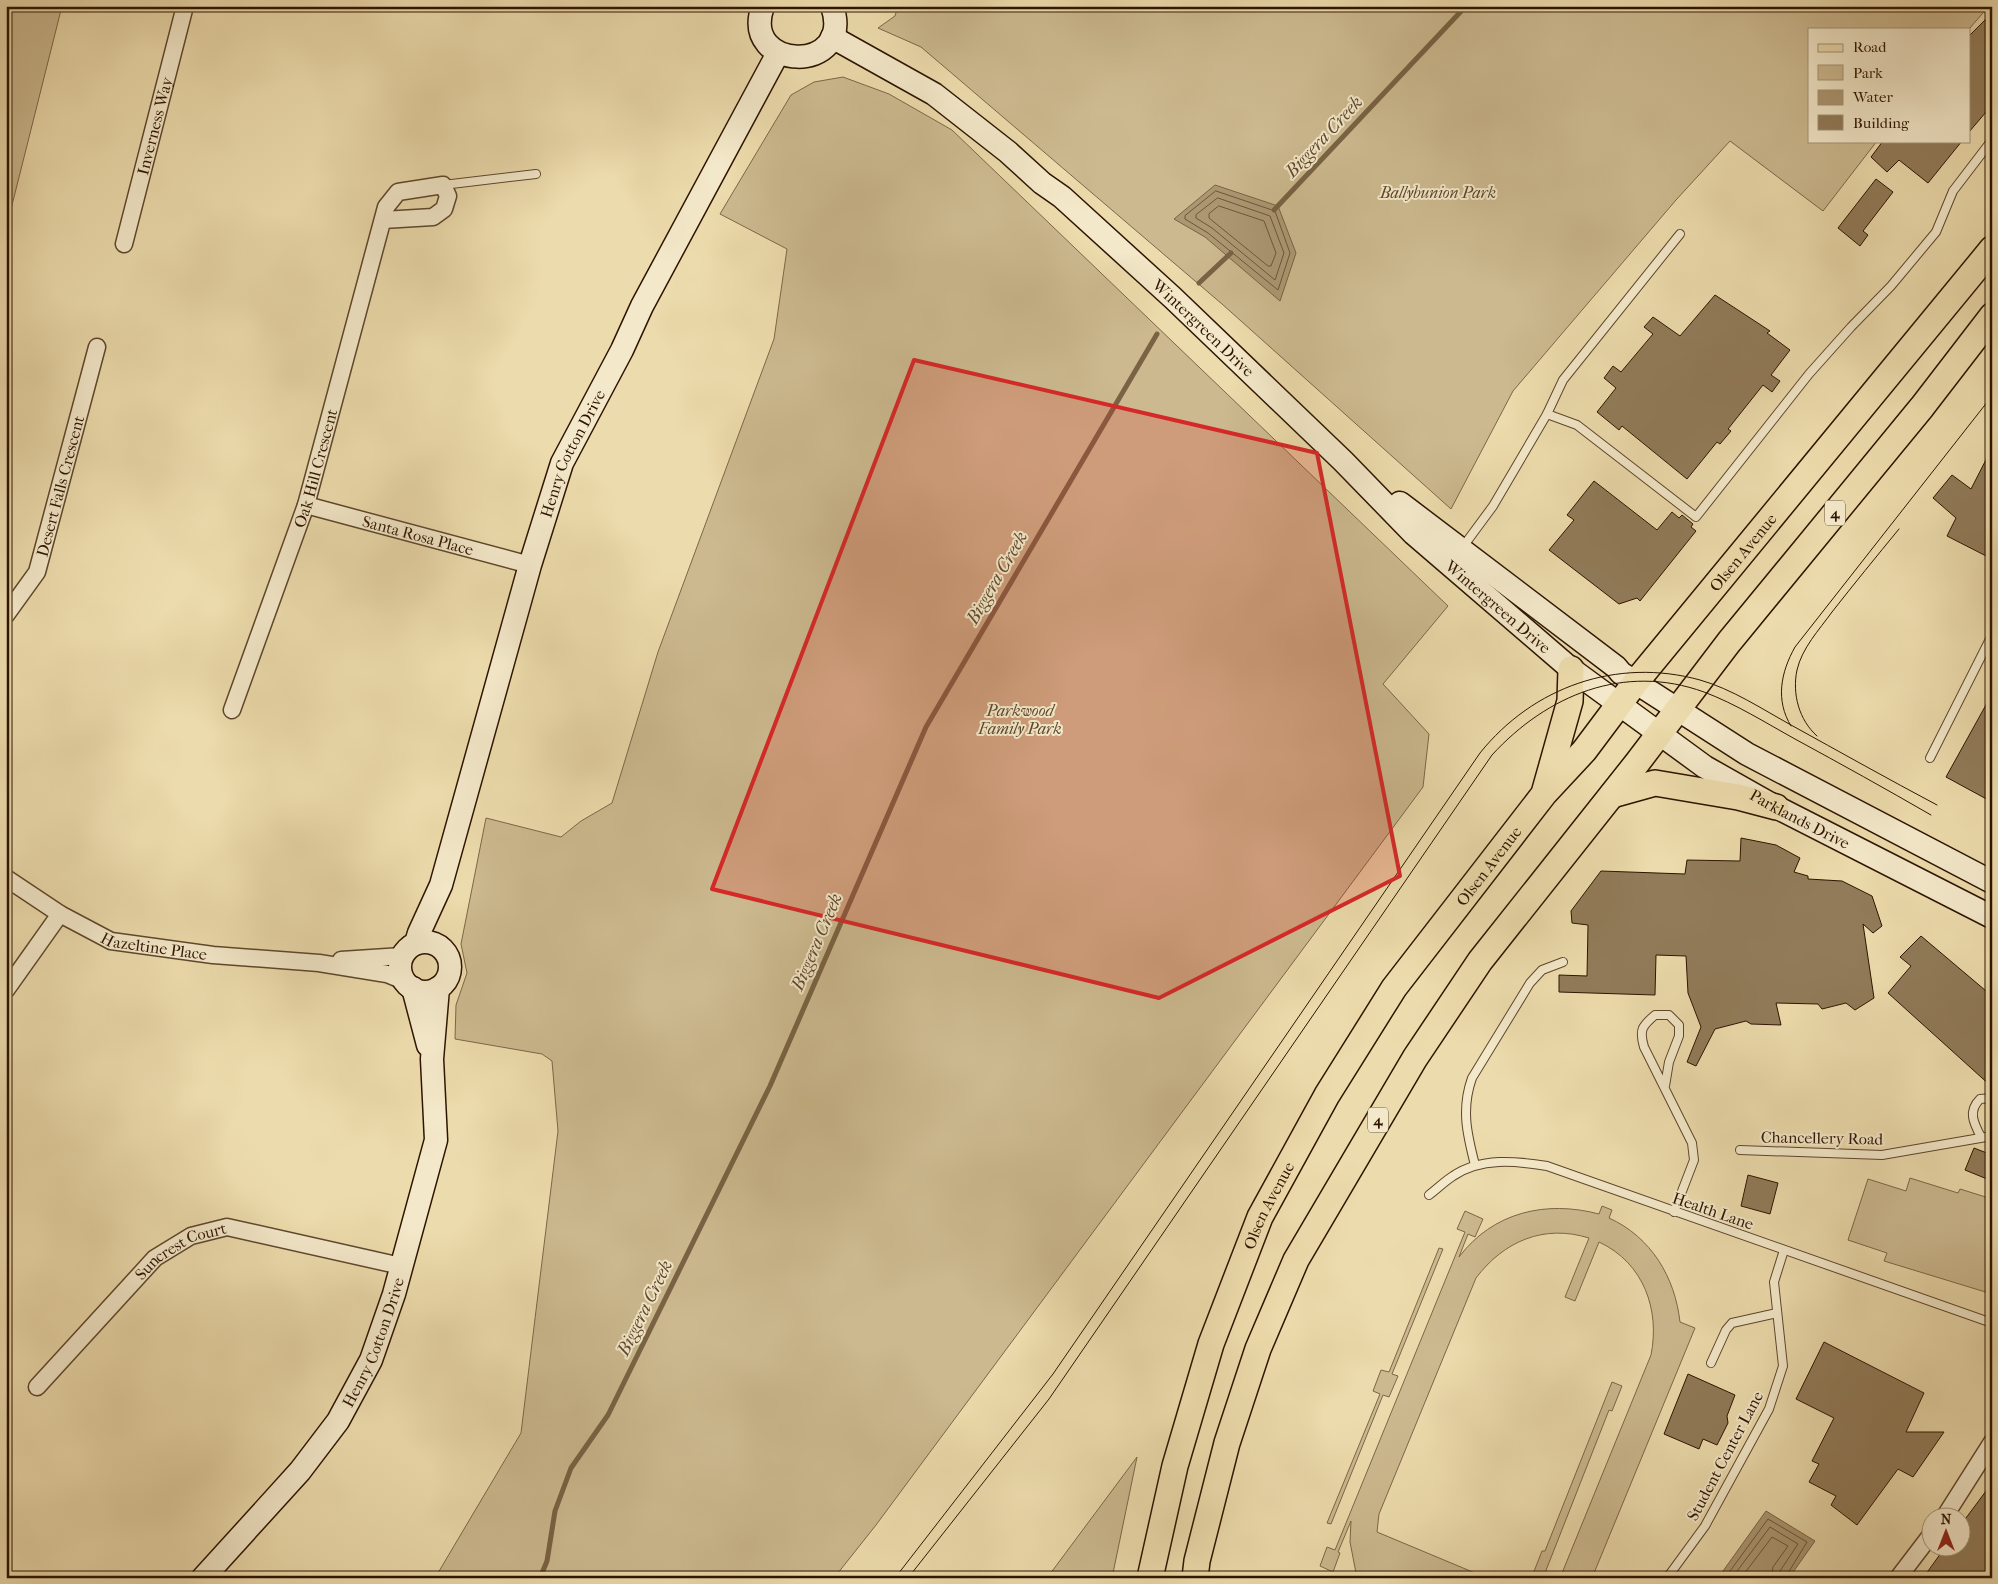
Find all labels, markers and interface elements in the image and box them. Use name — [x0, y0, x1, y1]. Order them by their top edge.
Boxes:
legend — [1808, 28, 1970, 142]
text: Road — [1853, 38, 1887, 56]
text: Park — [1853, 64, 1883, 82]
street label: Inverness Way — [133, 74, 176, 177]
text: Water — [1852, 88, 1893, 106]
water label: Biggera Creek — [1280, 92, 1367, 183]
text: Building — [1853, 114, 1910, 132]
park label: Ballybunion Park — [1379, 183, 1496, 202]
street label: Wintergreen Drive — [1148, 274, 1258, 380]
street label: Henry Cotton Drive — [536, 386, 609, 520]
street label: Oak Hill Crescent — [289, 406, 341, 530]
street label: Desert Falls Crescent — [32, 413, 88, 559]
road number: 4 — [1825, 500, 1845, 526]
street label: Olsen Avenue — [1705, 509, 1780, 595]
street label: Santa Rosa Place — [360, 511, 476, 559]
water label: Biggera Creek — [962, 528, 1032, 629]
street label: Wintergreen Drive — [1441, 555, 1555, 657]
park label: Parkwood Family Park — [977, 701, 1062, 738]
street label: Parklands Drive — [1747, 785, 1853, 853]
street label: Olsen Avenue — [1452, 822, 1525, 909]
water label: Biggera Creek — [787, 890, 847, 995]
street label: Hazeltine Place — [98, 928, 208, 964]
road number: 4 — [1368, 1108, 1388, 1132]
street label: Chancellery Road — [1761, 1127, 1884, 1149]
street label: Olsen Avenue — [1239, 1158, 1298, 1252]
street label: Health Lane — [1670, 1188, 1756, 1234]
street label: Suncrest Court — [131, 1218, 228, 1283]
water label: Biggera Creek — [612, 1257, 677, 1360]
street label: Henry Cotton Drive — [338, 1275, 408, 1410]
street label: Student Center Lane — [1683, 1388, 1767, 1524]
north arrow — [1920, 1506, 1970, 1556]
text: N — [1941, 1511, 1952, 1528]

